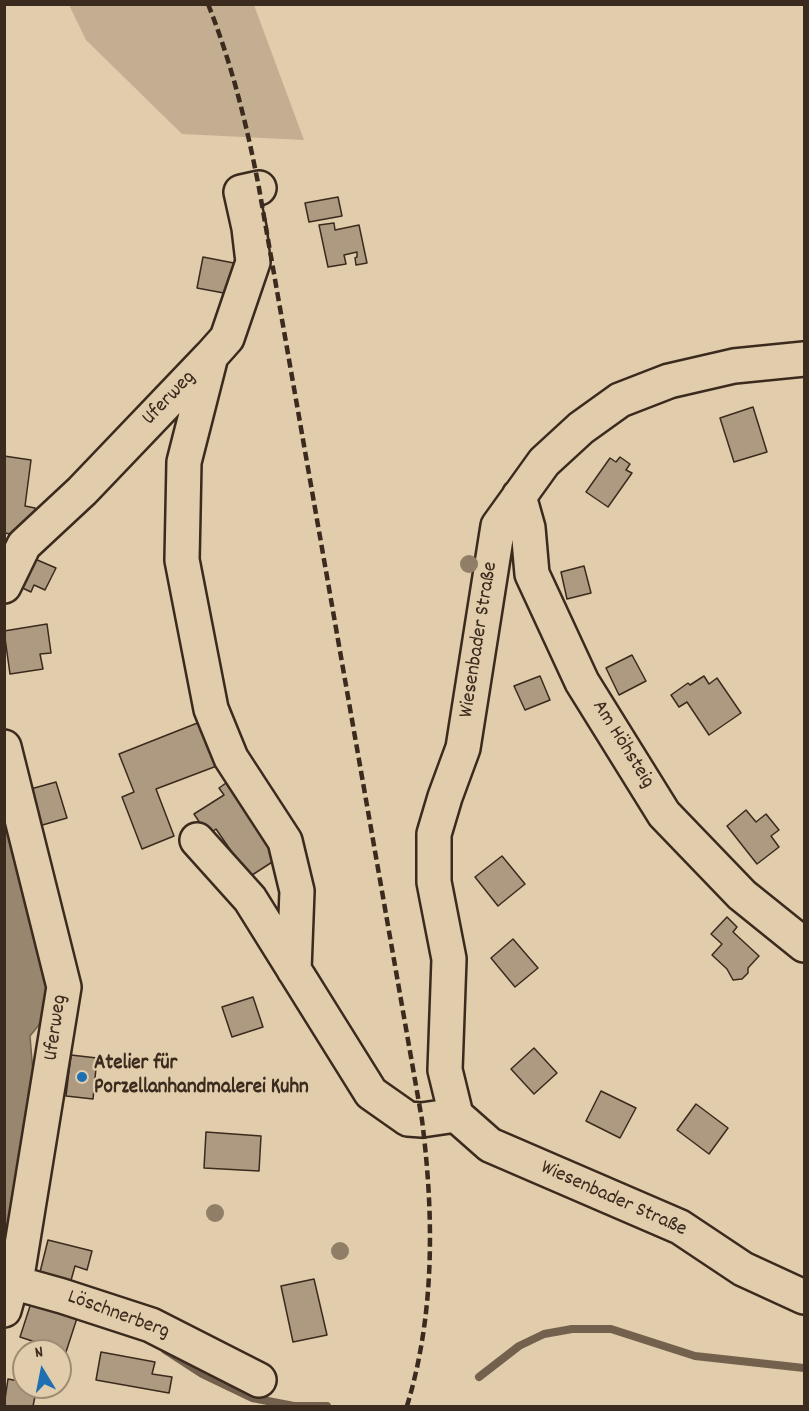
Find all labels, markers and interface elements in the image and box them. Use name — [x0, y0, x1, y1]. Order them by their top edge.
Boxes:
street label: Uferweg — [138, 366, 202, 432]
street label: Wiesenbader Straße — [455, 560, 505, 720]
street label: Am Höhsteig — [585, 696, 659, 794]
street label: Uferweg — [40, 993, 74, 1063]
place label: Atelier für Porzellanhandmalerei Kuhn — [94, 1052, 309, 1102]
marker: Atelier für Porzellanhandmalerei Kuhn — [75, 1070, 89, 1084]
street label: Wiesenbader Straße — [536, 1156, 690, 1244]
street label: Löschnerberg — [63, 1286, 173, 1346]
north arrow — [12, 1339, 72, 1399]
text: N — [33, 1341, 45, 1365]

